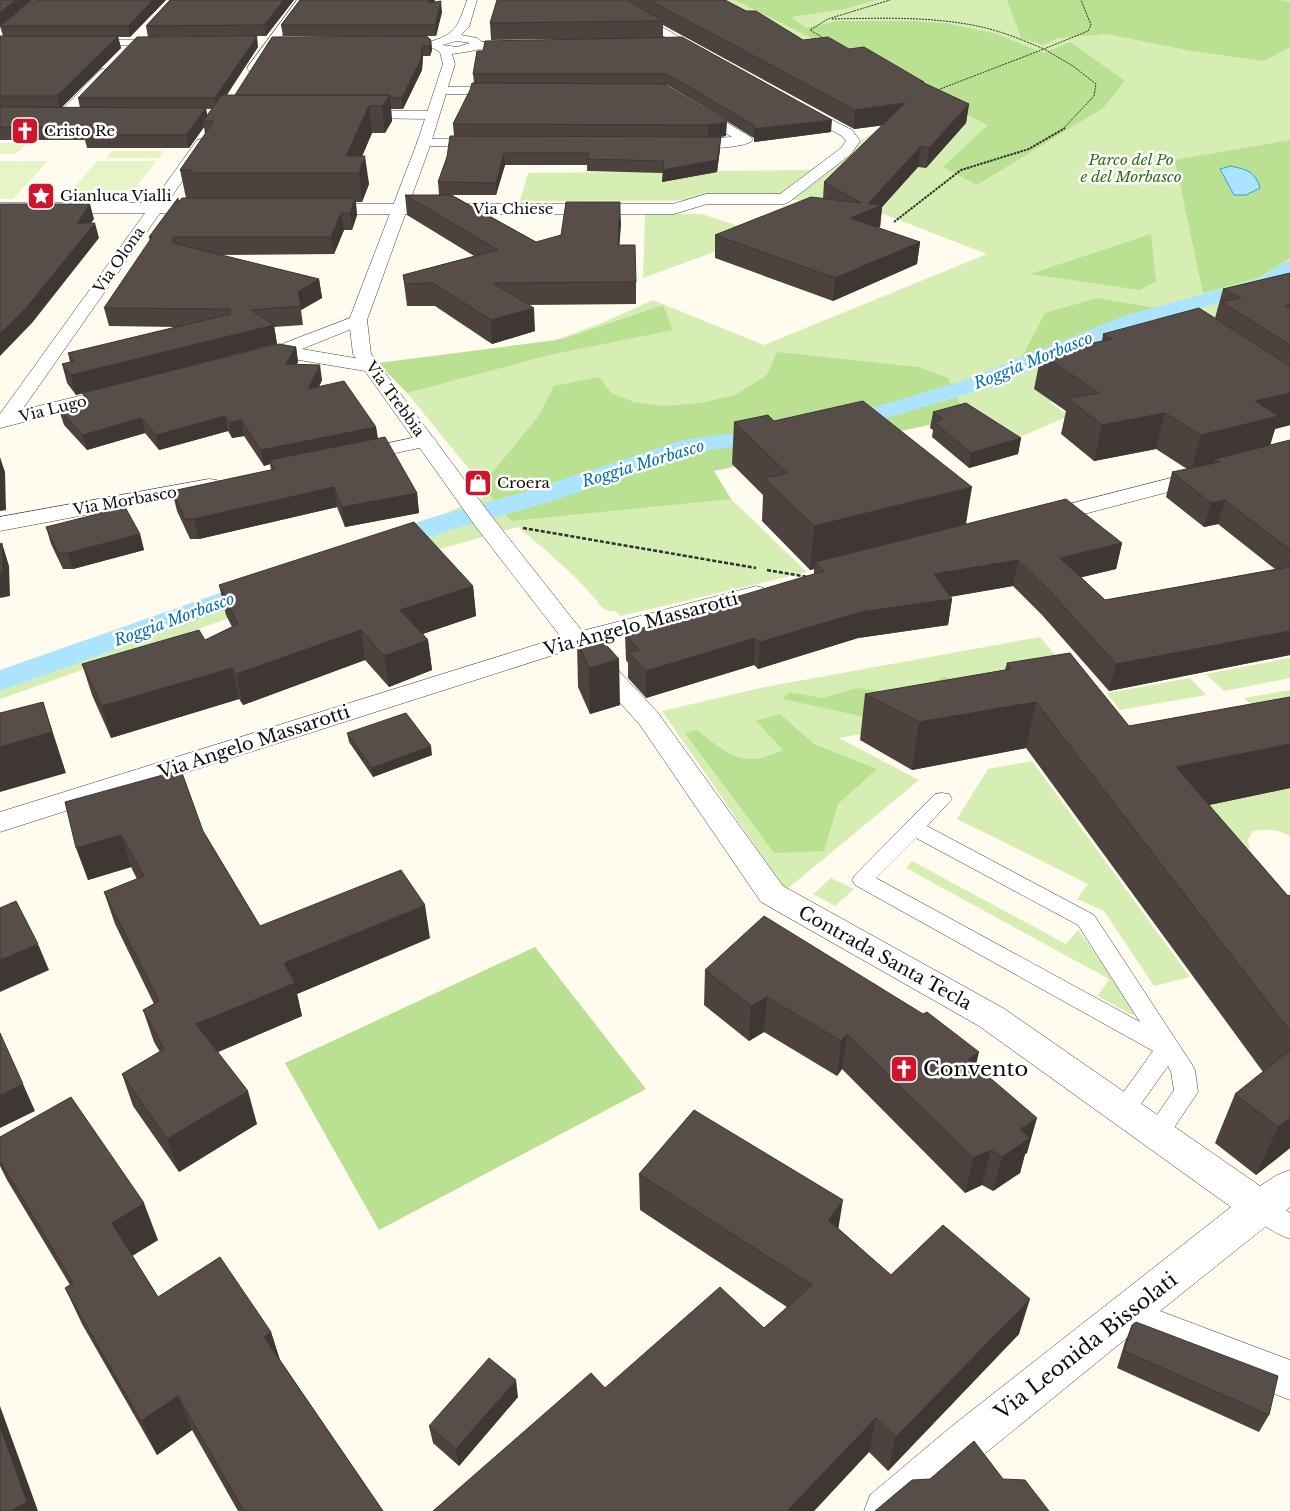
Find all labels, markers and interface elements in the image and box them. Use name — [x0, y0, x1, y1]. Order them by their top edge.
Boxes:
church icon: Cristo Re — [10, 116, 40, 146]
place label: Cristo Re — [44, 121, 115, 140]
park label: Parco del Po e del Morbasco — [1080, 150, 1182, 186]
place icon: Gianluca Vialli — [26, 181, 56, 211]
place label: Gianluca Vialli — [60, 186, 172, 205]
street label: Via Chiese — [472, 199, 553, 218]
street label: Via Olona — [88, 222, 149, 297]
water label: Roggia Morbasco — [970, 327, 1096, 393]
street label: Via Trebbia — [361, 357, 429, 441]
street label: Via Lugo — [16, 391, 89, 426]
water label: Roggia Morbasco — [578, 435, 707, 491]
shop icon: Croera — [463, 468, 493, 498]
place label: Croera — [497, 473, 551, 492]
street label: Via Morbasco — [71, 482, 178, 519]
street label: Via Angelo Massarotti — [540, 587, 741, 661]
water label: Roggia Morbasco — [110, 588, 237, 650]
street label: Via Angelo Massarotti — [154, 701, 353, 784]
street label: Contrada Santa Tecla — [795, 901, 975, 1015]
church icon: Convento — [889, 1054, 919, 1084]
place label: Convento — [923, 1056, 1028, 1082]
street label: Via Leonida Bissolati — [989, 1267, 1183, 1426]

